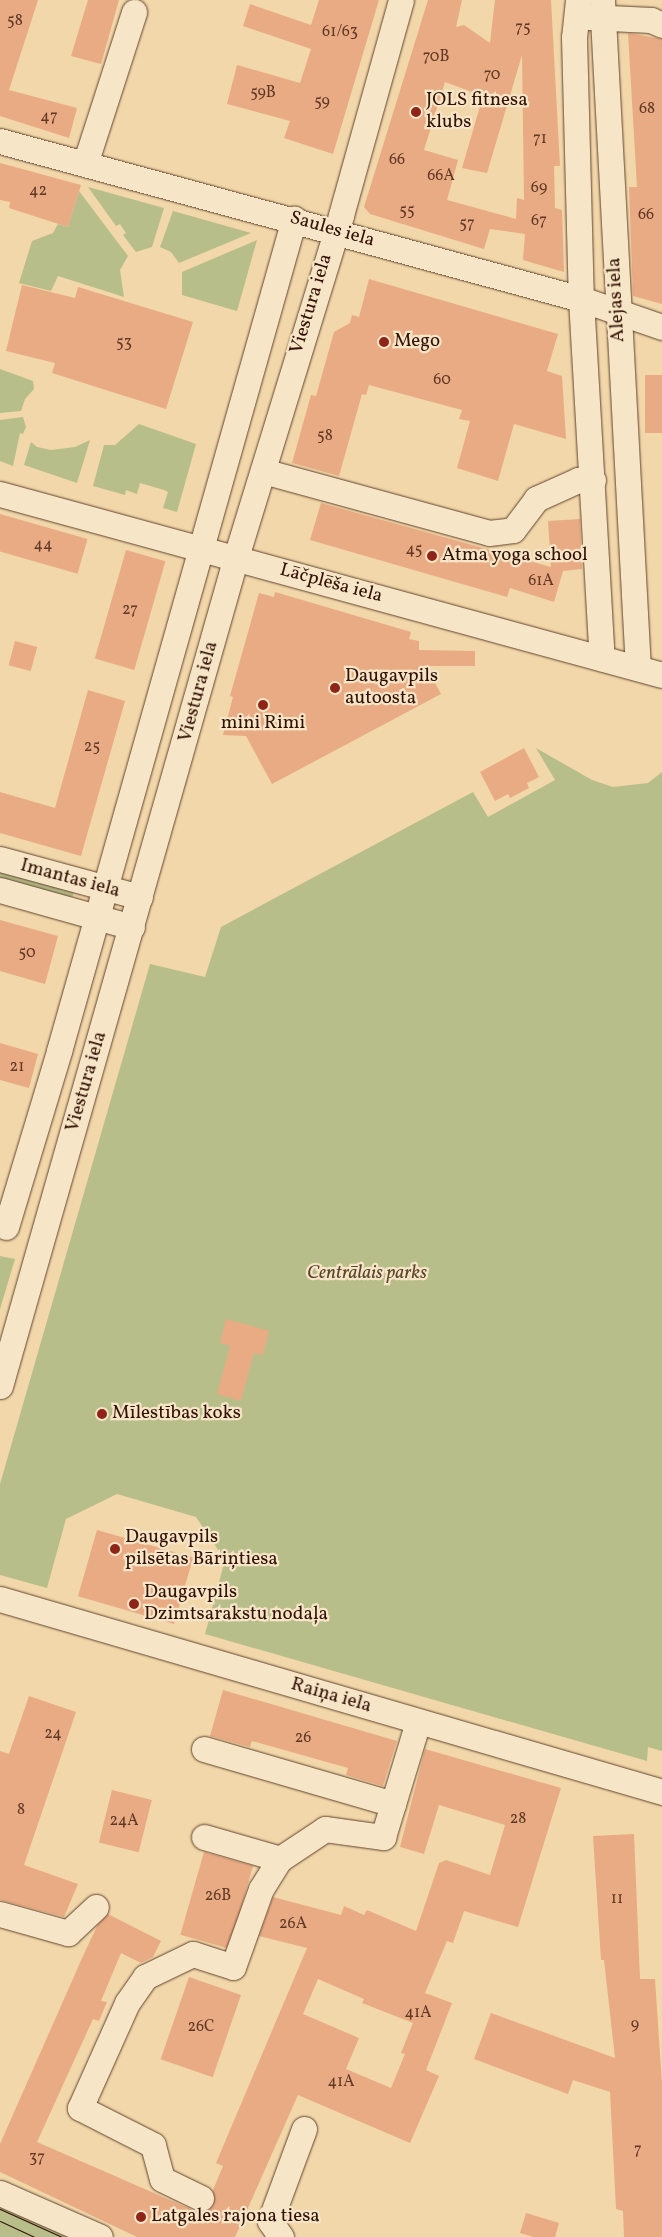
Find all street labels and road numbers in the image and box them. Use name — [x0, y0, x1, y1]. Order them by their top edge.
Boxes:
street label: Saules iela — [287, 207, 377, 253]
street label: Viestura iela — [286, 251, 338, 357]
street label: Alejas iela — [603, 257, 631, 343]
street label: Lāčplēša iela — [277, 559, 385, 609]
street label: Viestura iela — [175, 639, 223, 745]
street label: Imantas iela — [18, 855, 122, 903]
street label: Viestura iela — [62, 1029, 112, 1135]
street label: Raiņa iela — [288, 1674, 374, 1718]

